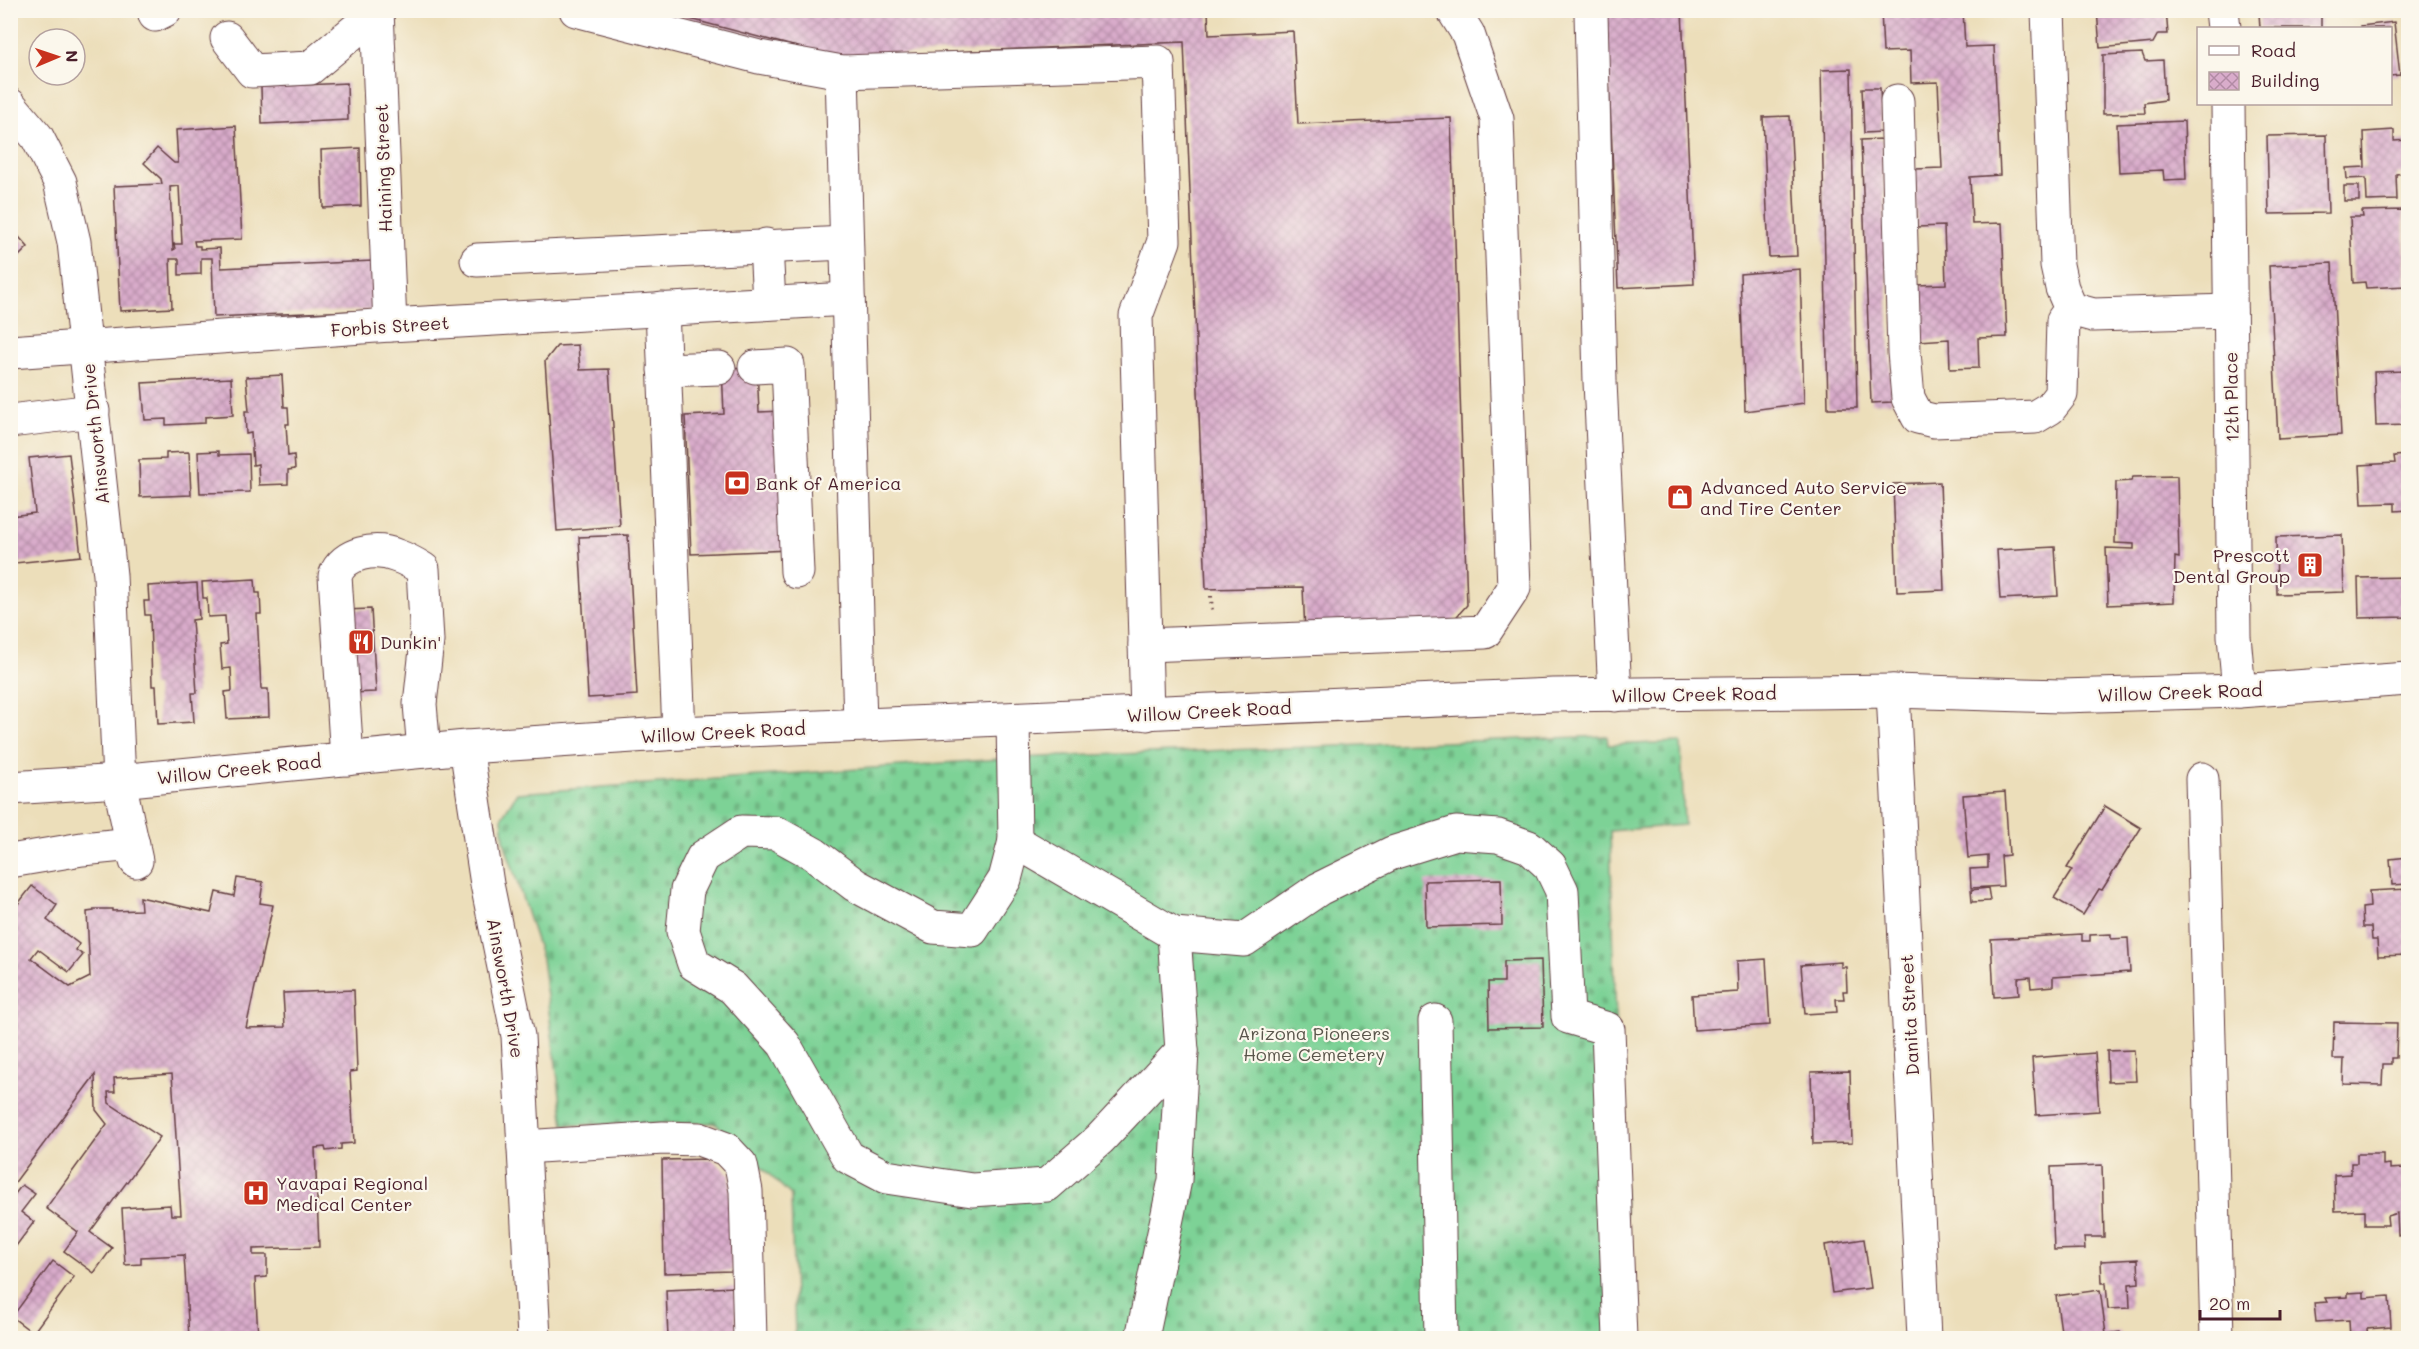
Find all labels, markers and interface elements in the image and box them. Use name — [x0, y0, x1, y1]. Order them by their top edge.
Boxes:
north arrow — [27, 27, 87, 87]
legend — [2197, 27, 2392, 105]
text: Road — [2251, 38, 2296, 62]
text: N — [62, 50, 83, 63]
text: Building — [2251, 68, 2319, 92]
street label: Haining Street — [369, 103, 397, 233]
street label: Forbis Street — [330, 310, 450, 342]
street label: 12th Place — [2218, 352, 2244, 442]
street label: Ainsworth Drive — [76, 362, 114, 506]
bank icon: Bank of America — [722, 468, 752, 498]
place label: Bank of America — [756, 471, 901, 495]
place label: Advanced Auto Service and Tire Center — [1700, 475, 1907, 520]
shop icon: Advanced Auto Service and Tire Center — [1665, 482, 1695, 512]
place label: Prescott Dental Group — [2173, 543, 2290, 588]
building icon: Prescott Dental Group — [2295, 550, 2325, 580]
restaurant icon: Dunkin' — [346, 627, 376, 657]
place label: Dunkin' — [380, 630, 441, 654]
street label: Willow Creek Road — [2097, 677, 2263, 707]
street label: Willow Creek Road — [1611, 681, 1777, 707]
street label: Willow Creek Road — [1126, 695, 1292, 727]
street label: Willow Creek Road — [640, 716, 806, 748]
street label: Willow Creek Road — [156, 748, 322, 790]
street label: Ainsworth Drive — [482, 916, 530, 1060]
street label: Danita Street — [1894, 954, 1924, 1076]
park label: Arizona Pioneers Home Cemetery — [1238, 1021, 1390, 1066]
place label: Yavapai Regional Medical Center — [276, 1171, 428, 1216]
hospital icon: Yavapai Regional Medical Center — [241, 1178, 271, 1208]
scale bar — [2200, 1283, 2280, 1321]
text: 20 m — [2209, 1291, 2250, 1315]

